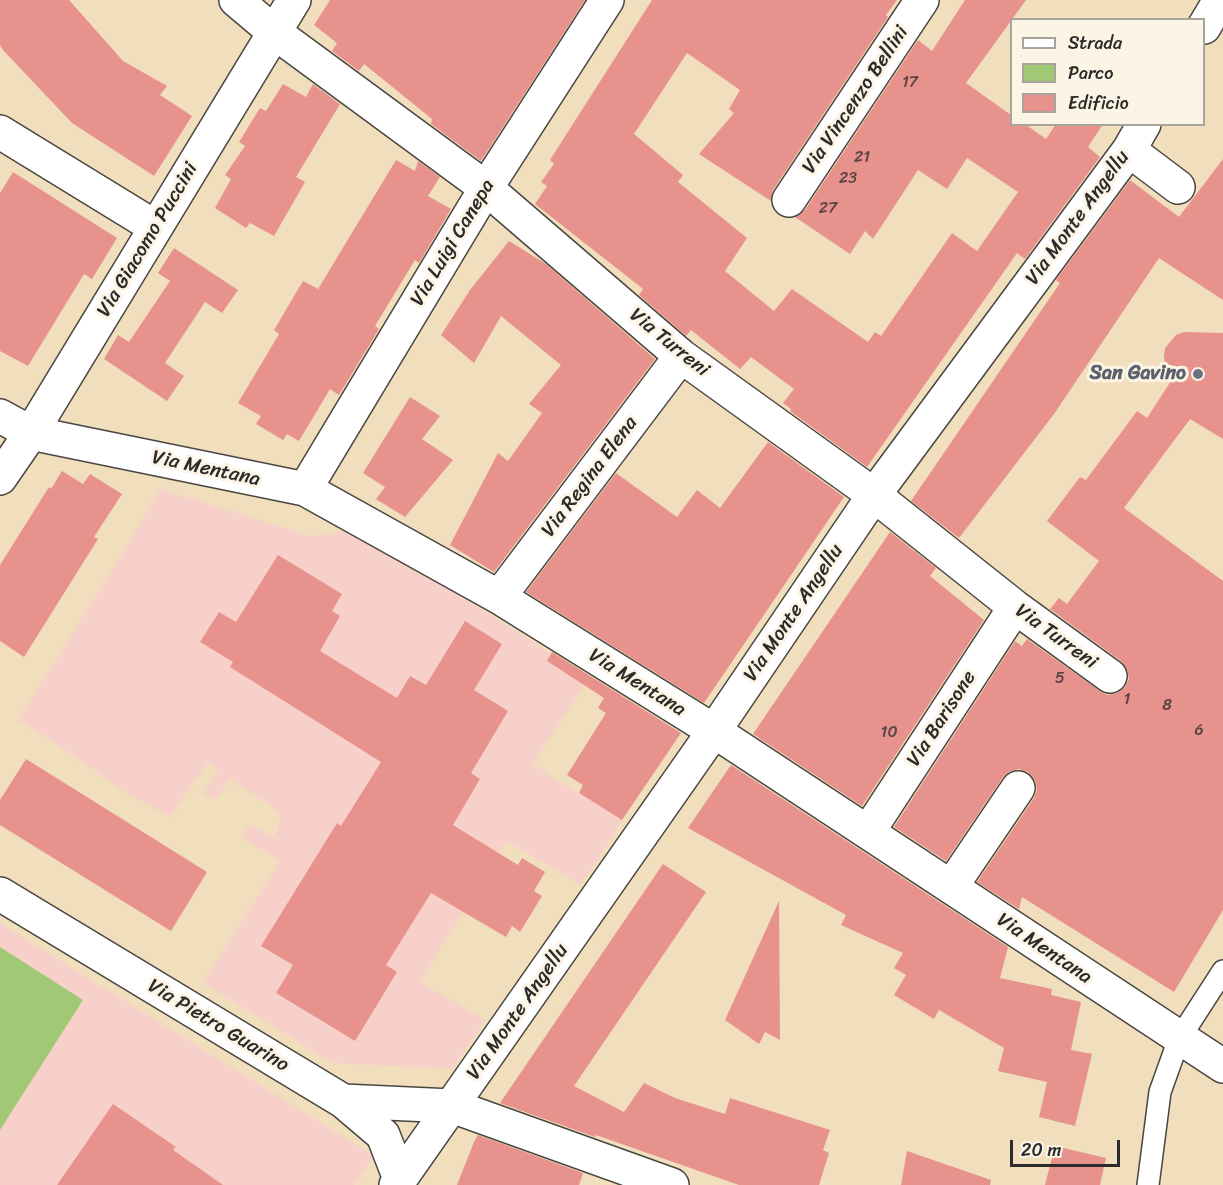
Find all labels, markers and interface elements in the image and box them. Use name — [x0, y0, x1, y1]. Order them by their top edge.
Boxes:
legend — [1010, 18, 1205, 126]
street label: Via Vincenzo Bellini — [798, 22, 914, 178]
text: Strada — [1068, 27, 1122, 59]
text: Parco — [1068, 57, 1113, 89]
house number: 17 — [902, 73, 918, 93]
text: Edificio — [1068, 87, 1129, 119]
street label: Via Monte Angellu — [1021, 146, 1135, 290]
house number: 21 — [854, 148, 870, 168]
street label: Via Giacomo Puccini — [92, 158, 204, 322]
house number: 23 — [839, 169, 857, 189]
street label: Via Luigi Canepa — [406, 175, 500, 311]
house number: 27 — [819, 199, 837, 219]
street label: Via Turreni — [624, 304, 714, 382]
place label: San Gavino — [1089, 362, 1186, 386]
marker: San Gavino — [1191, 367, 1205, 381]
street label: Via Regina Elena — [537, 412, 643, 542]
street label: Via Mentana — [150, 446, 262, 492]
street label: Via Monte Angellu — [739, 540, 849, 686]
street label: Via Turreni — [1010, 599, 1102, 675]
street label: Via Mentana — [584, 644, 690, 722]
street label: Via Barisone — [902, 667, 982, 771]
house number: 5 — [1055, 669, 1065, 689]
house number: 1 — [1124, 690, 1130, 710]
house number: 8 — [1162, 696, 1172, 716]
house number: 6 — [1194, 721, 1204, 741]
house number: 10 — [881, 723, 897, 743]
street label: Via Mentana — [992, 908, 1096, 990]
street label: Via Monte Angellu — [462, 939, 574, 1085]
street label: Via Pietro Guarino — [143, 974, 293, 1078]
scale bar — [1013, 1128, 1122, 1166]
text: 20 m — [1021, 1134, 1061, 1166]

